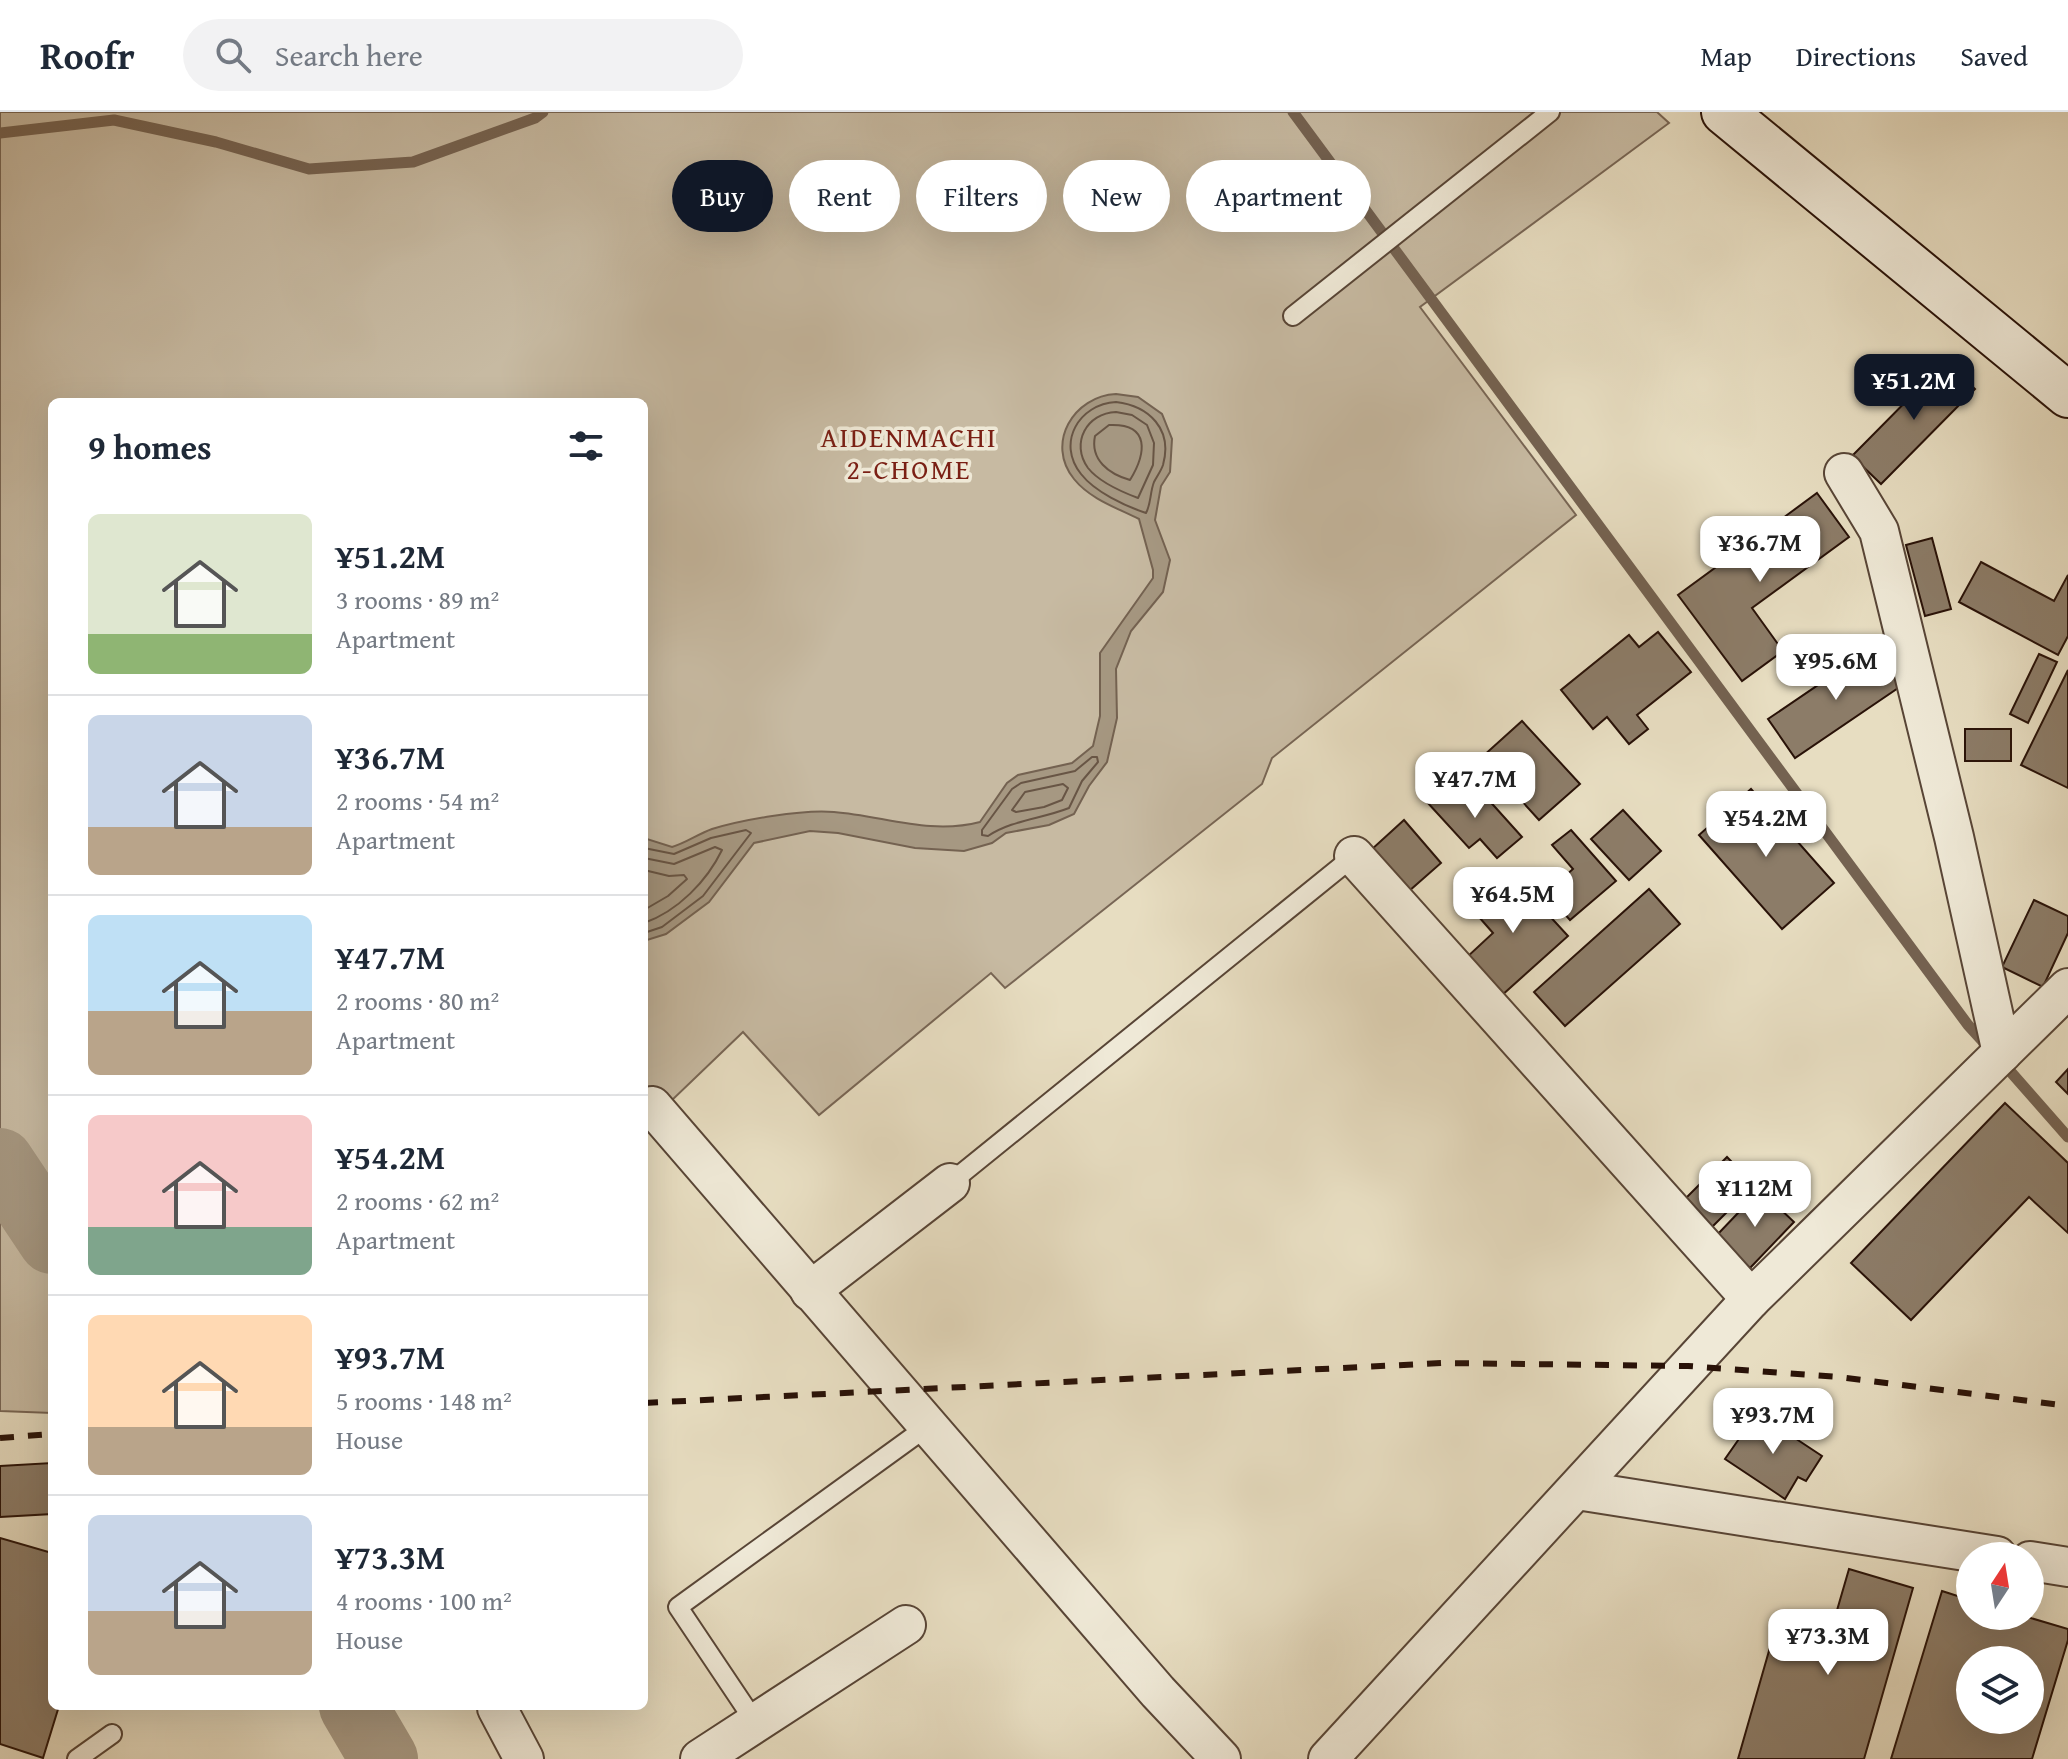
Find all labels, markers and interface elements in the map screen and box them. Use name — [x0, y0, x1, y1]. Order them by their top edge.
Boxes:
search box — [183, 19, 743, 91]
text: Roofr — [40, 27, 135, 83]
icon: search — [211, 33, 255, 77]
text: Search here — [275, 33, 423, 77]
text: Map — [1700, 35, 1752, 76]
text: Directions — [1796, 35, 1916, 76]
text: Saved — [1960, 35, 2028, 76]
chip: Buy — [672, 160, 773, 232]
chip: Rent — [789, 160, 900, 232]
chip: Filters — [916, 160, 1047, 232]
chip: New — [1063, 160, 1170, 232]
chip: Apartment — [1186, 160, 1371, 232]
pin: ¥51.2M — [1849, 354, 1979, 422]
text: ¥51.2M — [1872, 360, 1956, 399]
district label: AIDENMACHI 2-CHOME — [821, 416, 998, 489]
text: 9 homes — [88, 422, 212, 471]
icon: filters — [564, 424, 608, 468]
pin: ¥36.7M — [1695, 516, 1825, 584]
text: ¥36.7M — [1718, 522, 1802, 561]
text: ¥51.2M — [336, 531, 445, 580]
icon: home — [152, 546, 248, 642]
text: 3 rooms · 89 m² — [336, 580, 499, 619]
text: Apartment — [336, 619, 455, 658]
pin: ¥95.6M — [1771, 634, 1901, 702]
text: ¥95.6M — [1794, 640, 1878, 679]
text: ¥36.7M — [336, 732, 445, 781]
icon: home — [152, 747, 248, 843]
pin: ¥47.7M — [1410, 752, 1540, 820]
text: ¥47.7M — [1433, 758, 1517, 797]
text: 2 rooms · 54 m² — [336, 781, 499, 820]
pin: ¥54.2M — [1701, 791, 1831, 859]
text: ¥54.2M — [1724, 797, 1808, 836]
text: Apartment — [336, 820, 455, 859]
pin: ¥64.5M — [1448, 867, 1578, 935]
text: ¥64.5M — [1471, 873, 1555, 912]
text: ¥47.7M — [336, 932, 445, 981]
icon: home — [152, 947, 248, 1043]
text: 2 rooms · 80 m² — [336, 981, 499, 1020]
text: Apartment — [336, 1020, 455, 1059]
text: ¥54.2M — [336, 1132, 445, 1181]
icon: home — [152, 1147, 248, 1243]
pin: ¥112M — [1699, 1161, 1811, 1229]
text: ¥112M — [1717, 1167, 1793, 1206]
text: 2 rooms · 62 m² — [336, 1181, 499, 1220]
text: Apartment — [336, 1220, 455, 1259]
text: ¥93.7M — [336, 1332, 445, 1381]
icon: home — [152, 1347, 248, 1443]
text: 5 rooms · 148 m² — [336, 1381, 512, 1420]
pin: ¥93.7M — [1708, 1388, 1838, 1456]
text: ¥93.7M — [1731, 1394, 1815, 1433]
text: House — [336, 1420, 403, 1459]
text: ¥73.3M — [336, 1532, 445, 1581]
north arrow — [1956, 1542, 2044, 1630]
map controls — [1956, 1542, 2044, 1734]
icon: home — [152, 1547, 248, 1643]
text: 4 rooms · 100 m² — [336, 1581, 512, 1620]
pin: ¥73.3M — [1763, 1609, 1893, 1677]
text: ¥73.3M — [1786, 1615, 1870, 1654]
text: House — [336, 1620, 403, 1659]
button: layers — [1956, 1646, 2044, 1734]

